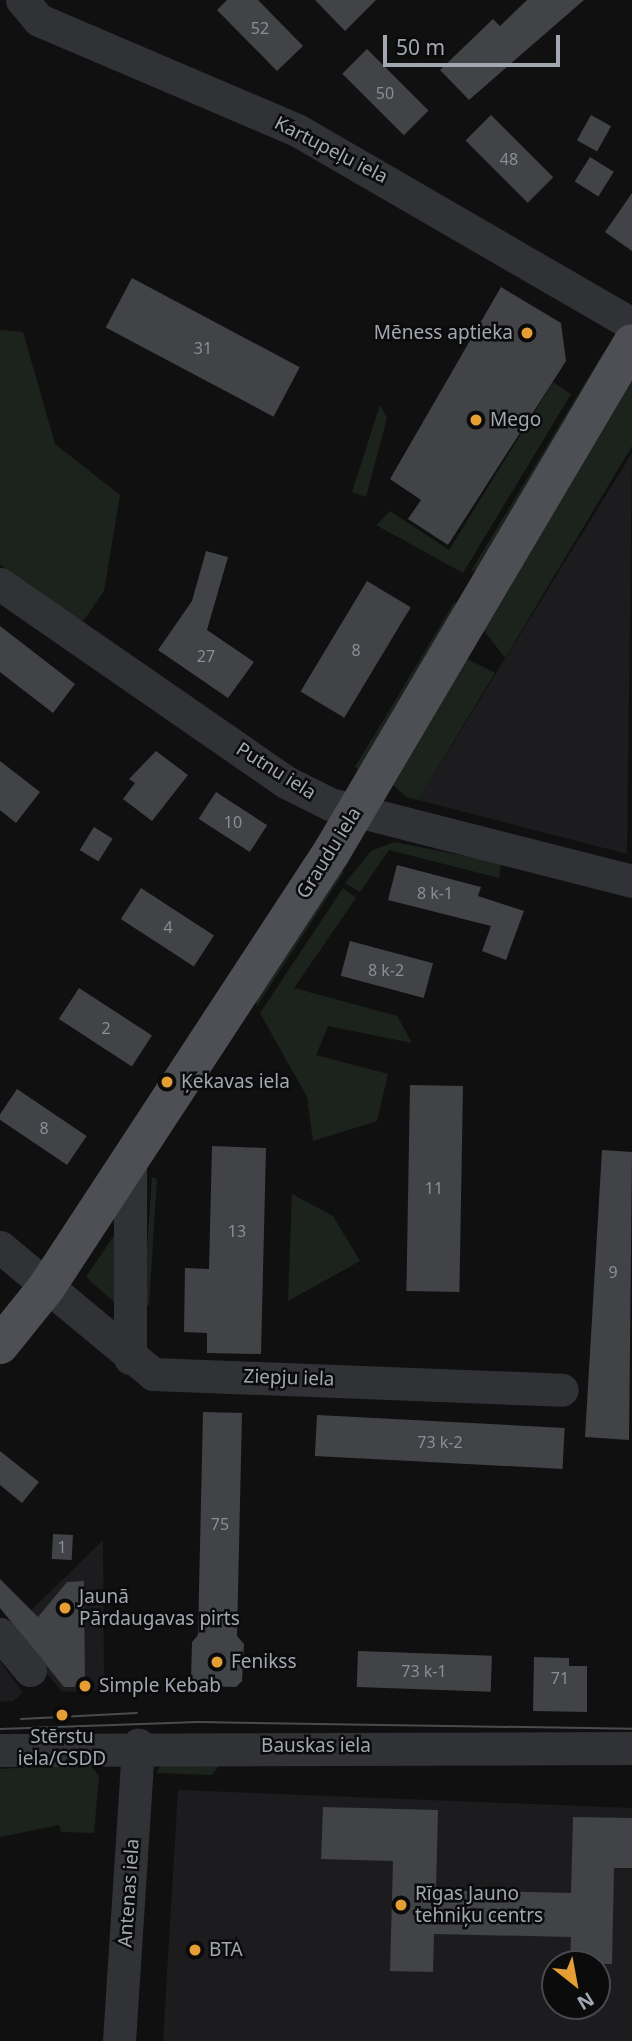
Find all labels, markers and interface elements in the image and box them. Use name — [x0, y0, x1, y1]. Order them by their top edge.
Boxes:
house number: 52 — [251, 18, 269, 38]
scale bar — [387, 21, 564, 65]
text: 50 m — [396, 33, 445, 61]
house number: 50 — [376, 83, 394, 103]
street label: Kartupeļu iela — [271, 112, 391, 188]
house number: 48 — [500, 149, 518, 169]
place label: Mēness aptieka — [374, 322, 513, 344]
marker: Mēness aptieka — [519, 325, 535, 341]
house number: 31 — [194, 338, 212, 358]
place label: Mego — [490, 409, 541, 431]
marker: Mego — [468, 412, 484, 428]
house number: 8 — [351, 640, 361, 660]
house number: 27 — [197, 646, 215, 666]
street label: Putnu iela — [232, 738, 320, 804]
street label: Graudu iela — [292, 803, 366, 903]
house number: 10 — [224, 812, 242, 832]
house number: 8 k-1 — [417, 883, 453, 903]
house number: 4 — [163, 917, 173, 937]
house number: 8 k-2 — [368, 960, 404, 980]
house number: 2 — [101, 1018, 111, 1038]
place label: Ķekavas iela — [181, 1071, 290, 1093]
marker: Ķekavas iela — [159, 1074, 175, 1090]
house number: 8 — [39, 1118, 49, 1138]
house number: 11 — [425, 1178, 443, 1198]
house number: 13 — [228, 1221, 246, 1241]
house number: 9 — [608, 1262, 618, 1282]
street label: Ziepju iela — [243, 1365, 335, 1391]
house number: 73 k-2 — [417, 1432, 463, 1452]
house number: 75 — [211, 1514, 229, 1534]
house number: 1 — [57, 1537, 67, 1557]
place label: Jaunā Pārdaugavas pirts — [79, 1586, 240, 1630]
marker: Jaunā Pārdaugavas pirts — [57, 1600, 73, 1616]
place label: Fenikss — [231, 1651, 297, 1673]
marker: Fenikss — [209, 1654, 225, 1670]
house number: 73 k-1 — [401, 1661, 447, 1681]
house number: 71 — [551, 1668, 569, 1688]
place label: Simple Kebab — [99, 1675, 221, 1697]
marker: Simple Kebab — [77, 1678, 93, 1694]
marker: Stērstu iela/CSDD — [54, 1707, 70, 1723]
place label: Stērstu iela/CSDD — [18, 1726, 106, 1770]
street label: Bauskas iela — [261, 1735, 371, 1757]
street label: Antenas iela — [114, 1838, 144, 1948]
place label: Rīgas Jauno tehniķu centrs — [415, 1883, 543, 1927]
marker: Rīgas Jauno tehniķu centrs — [393, 1897, 409, 1913]
place label: BTA — [209, 1939, 243, 1961]
marker: BTA — [187, 1942, 203, 1958]
north arrow — [541, 1950, 611, 2020]
text: N — [572, 1986, 599, 2016]

